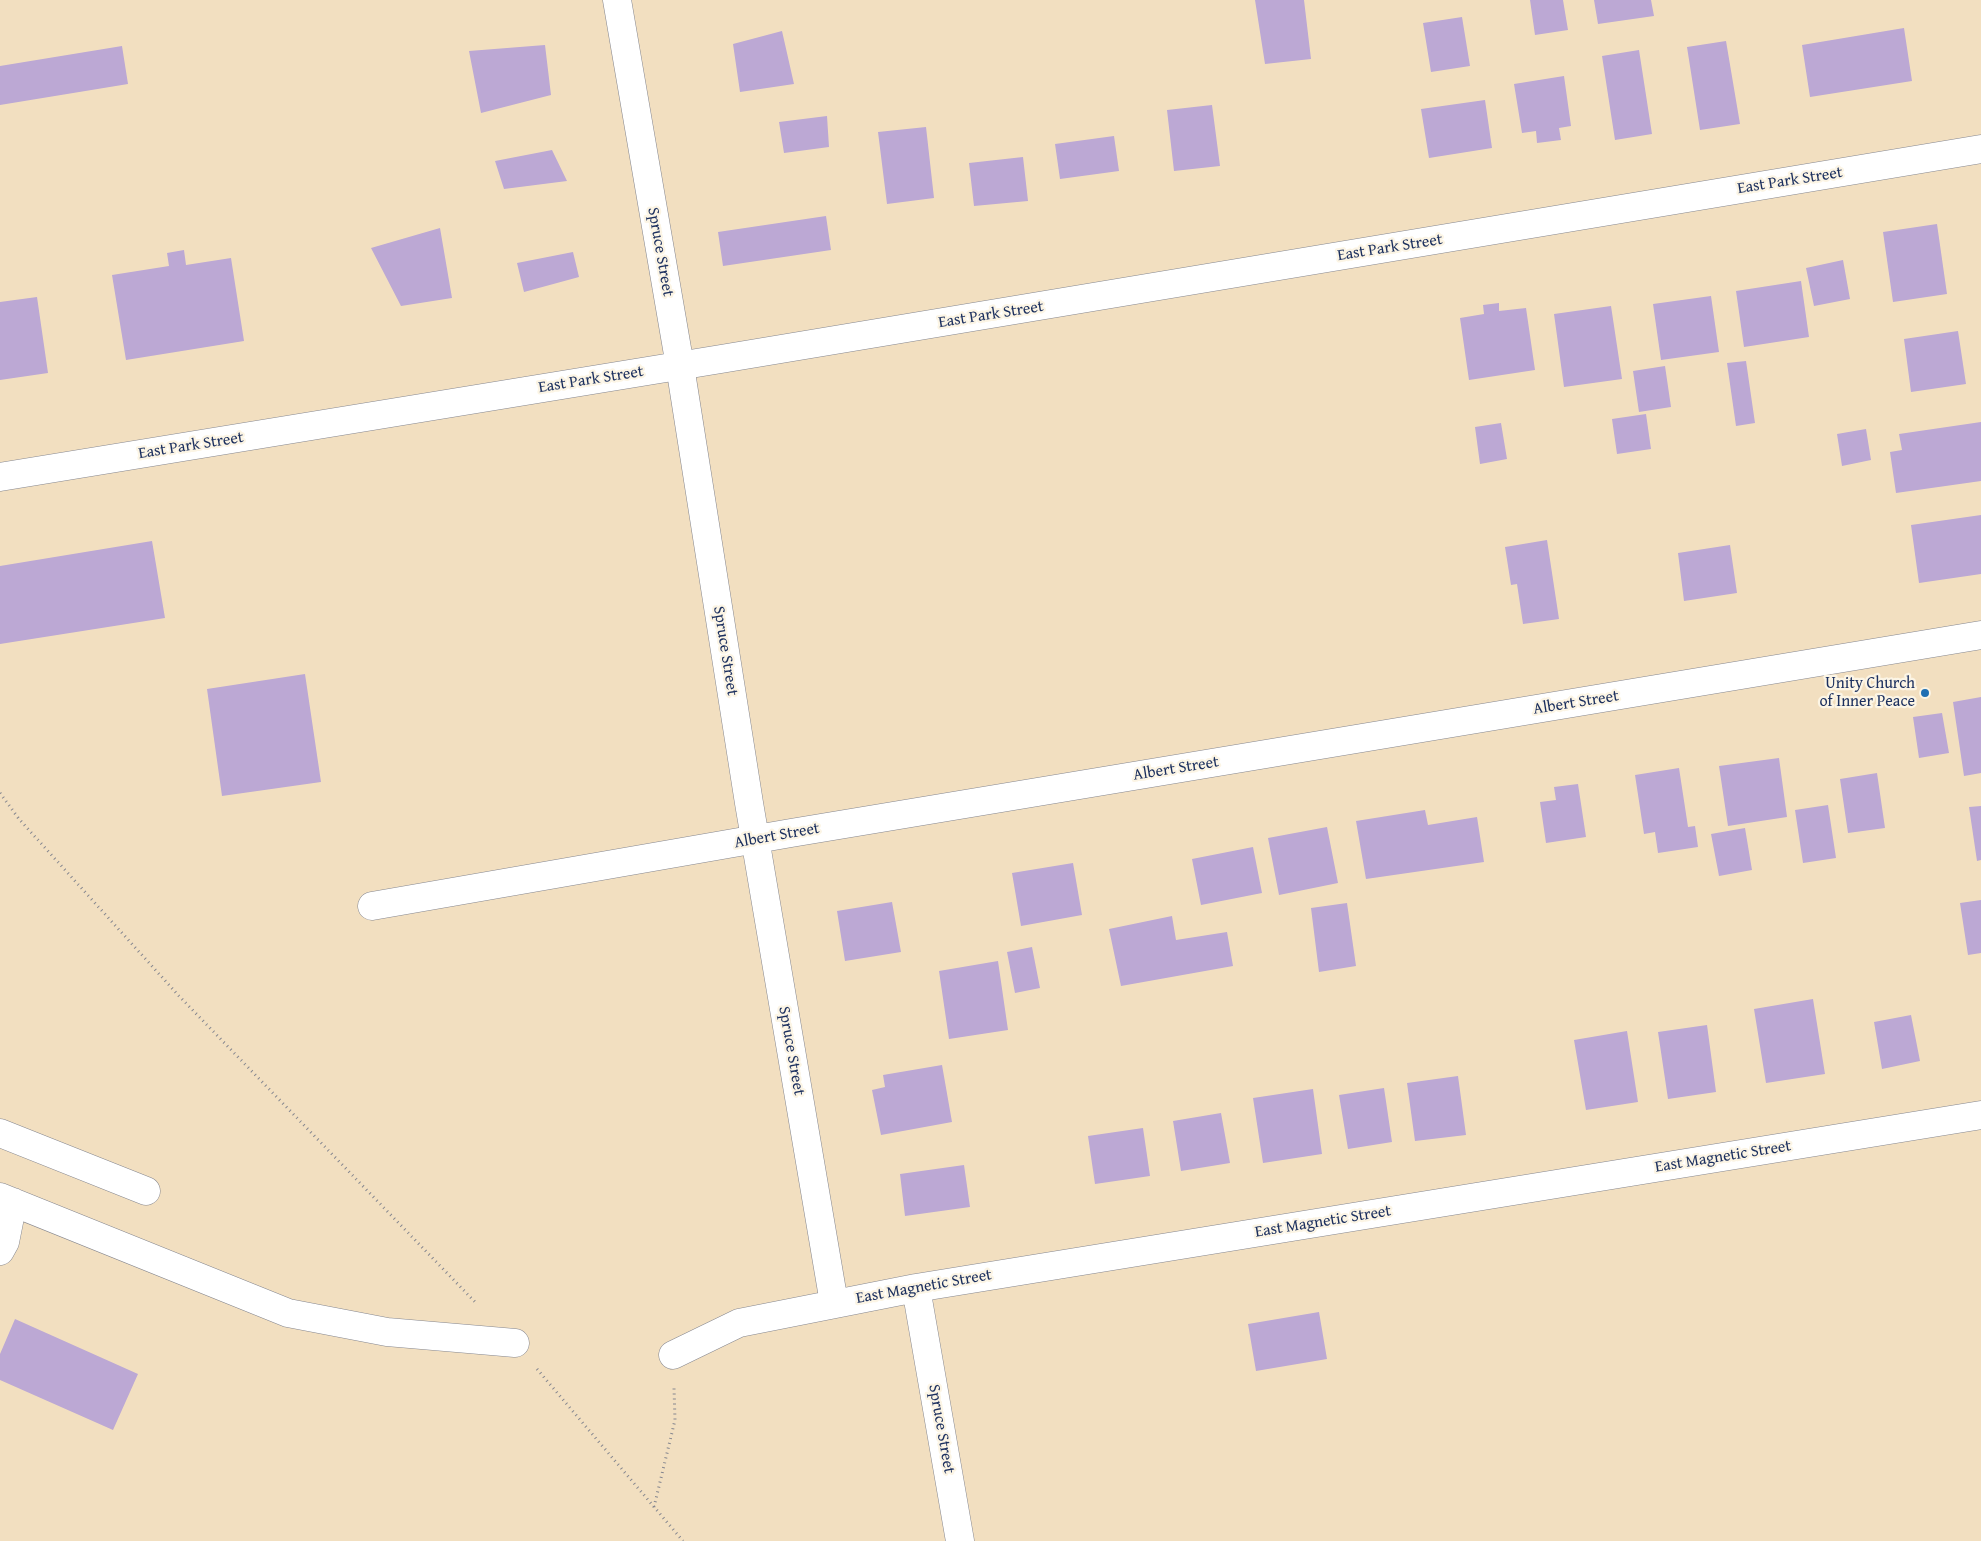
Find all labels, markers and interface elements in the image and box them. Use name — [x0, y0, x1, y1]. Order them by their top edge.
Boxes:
street label: East Park Street — [1736, 163, 1844, 199]
street label: Spruce Street — [643, 206, 677, 298]
street label: East Park Street — [1336, 230, 1444, 266]
street label: East Park Street — [937, 297, 1045, 333]
street label: East Park Street — [537, 362, 645, 398]
street label: East Park Street — [137, 428, 245, 464]
street label: Spruce Street — [708, 605, 742, 697]
place label: Unity Church of Inner Peace — [1819, 674, 1915, 712]
street label: Albert Street — [1532, 687, 1620, 719]
marker: Unity Church of Inner Peace — [1919, 687, 1931, 699]
street label: Albert Street — [1132, 753, 1220, 785]
street label: Albert Street — [733, 819, 821, 853]
street label: Spruce Street — [774, 1005, 808, 1097]
street label: East Magnetic Street — [1654, 1137, 1792, 1177]
street label: East Magnetic Street — [1254, 1202, 1392, 1242]
street label: East Magnetic Street — [855, 1266, 993, 1308]
street label: Spruce Street — [924, 1383, 958, 1475]

